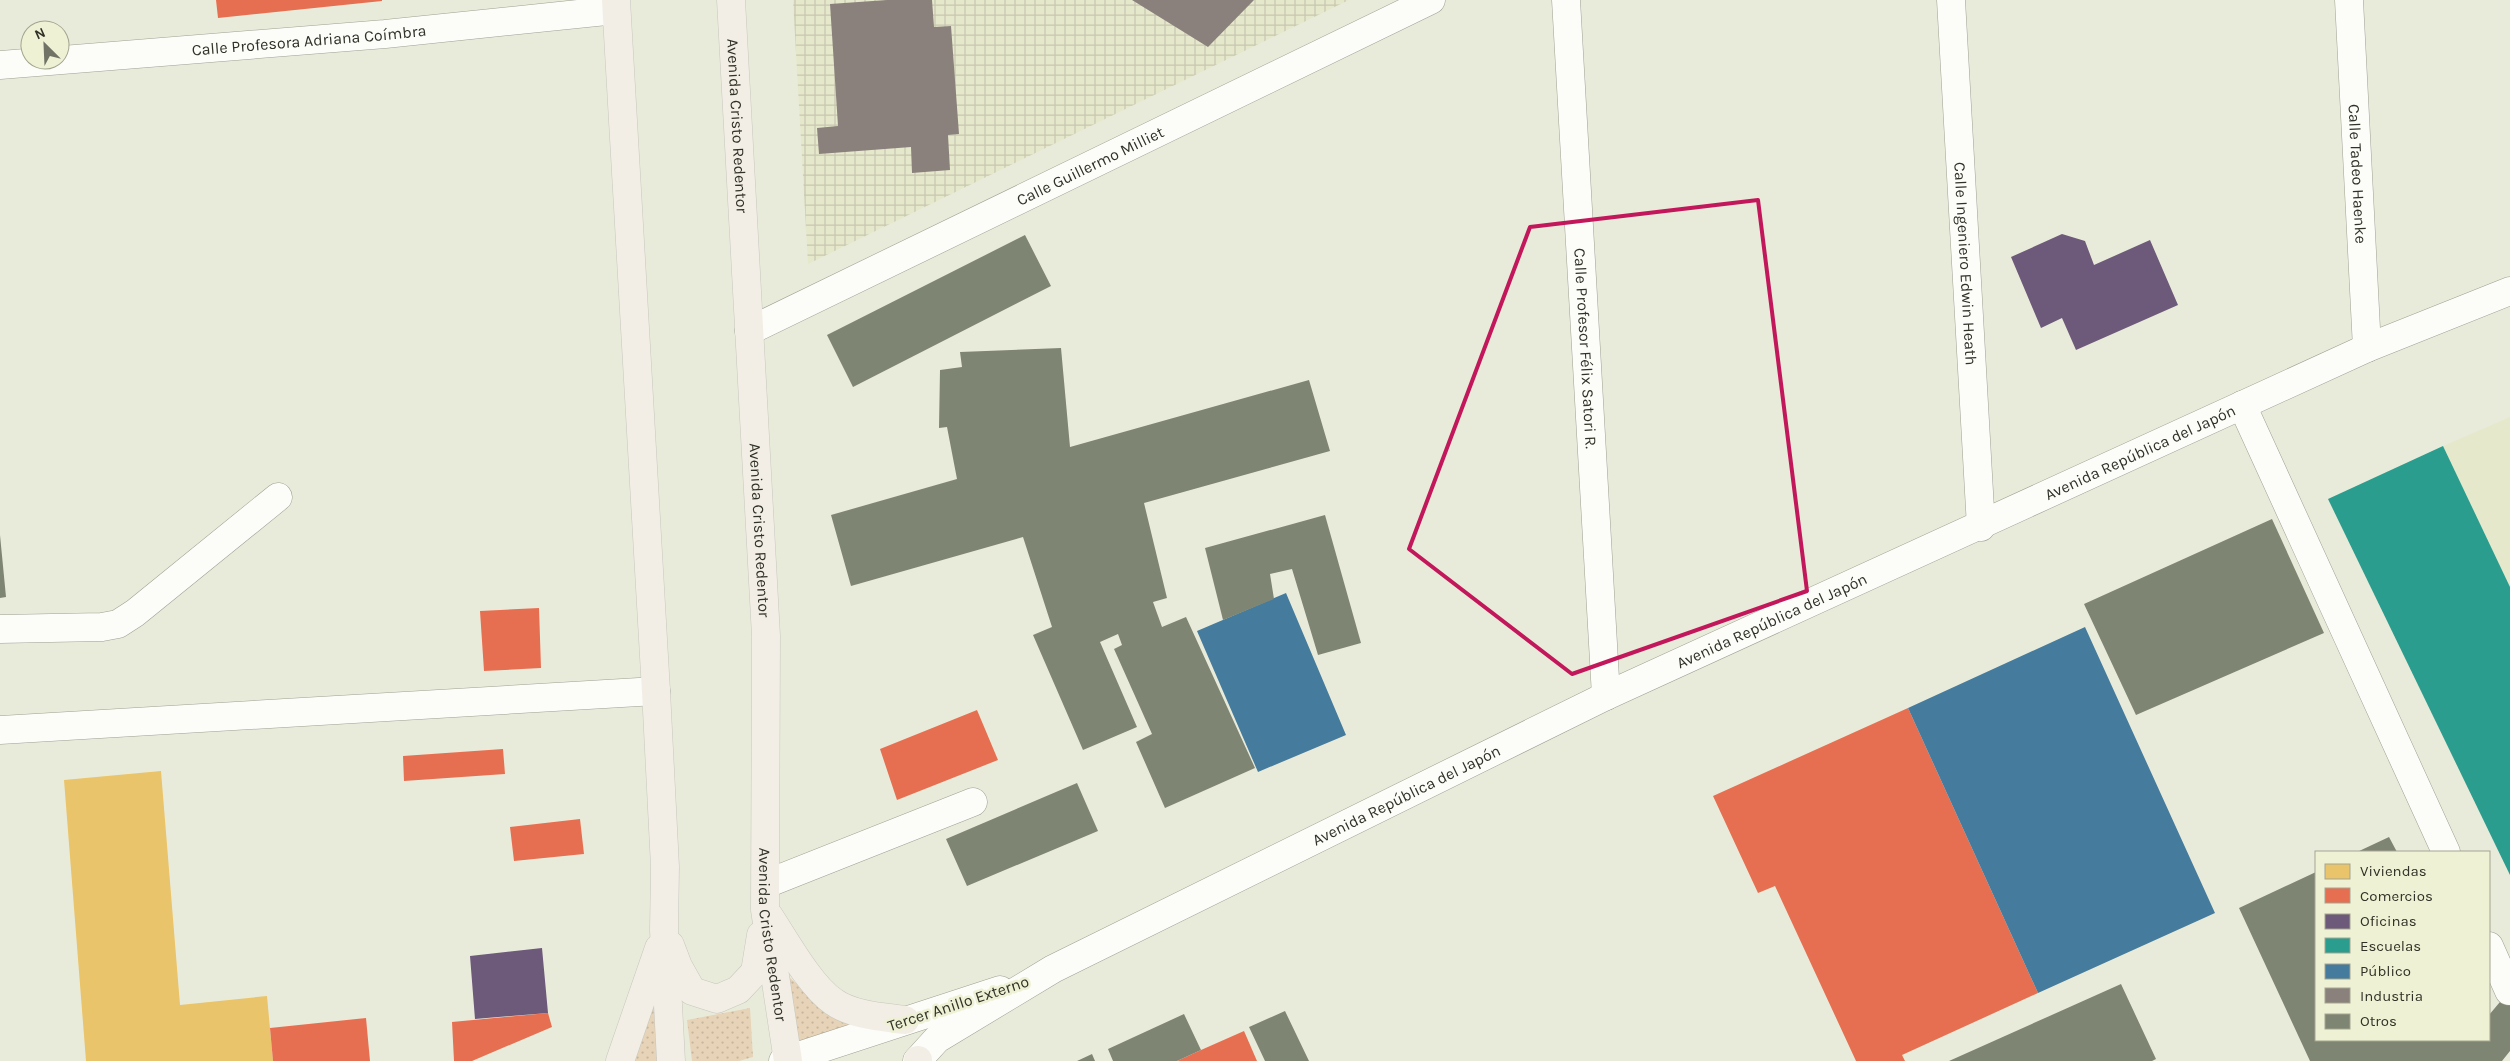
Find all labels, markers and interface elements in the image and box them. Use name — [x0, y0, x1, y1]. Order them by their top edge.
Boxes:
north arrow — [20, 20, 70, 70]
street label: Calle Profesora Adriana Coímbra — [191, 21, 427, 60]
text: N — [32, 24, 48, 43]
street label: Avenida Cristo Redentor — [723, 38, 752, 214]
street label: Calle Tadeo Haenke — [2344, 103, 2371, 244]
street label: Calle Guillermo Milliet — [1013, 122, 1167, 210]
street label: Calle Ingeniero Edwin Heath — [1950, 161, 1981, 366]
street label: Calle Profesor Félix Satori R. — [1570, 247, 1601, 450]
street label: Avenida República del Japón — [2042, 401, 2238, 504]
street label: Avenida Cristo Redentor — [745, 442, 774, 618]
street label: Avenida República del Japón — [1674, 569, 1870, 673]
street label: Avenida República del Japón — [1309, 741, 1504, 850]
street label: Avenida Cristo Redentor — [755, 847, 791, 1023]
legend — [2315, 851, 2490, 1041]
text: Viviendas — [2360, 862, 2427, 880]
text: Comercios — [2360, 887, 2433, 905]
text: Oficinas — [2360, 912, 2417, 930]
text: Escuelas — [2360, 937, 2421, 955]
text: Público — [2360, 962, 2411, 980]
street label: Tercer Anillo Externo — [885, 972, 1031, 1035]
text: Industria — [2360, 987, 2423, 1005]
text: Otros — [2360, 1012, 2397, 1030]

